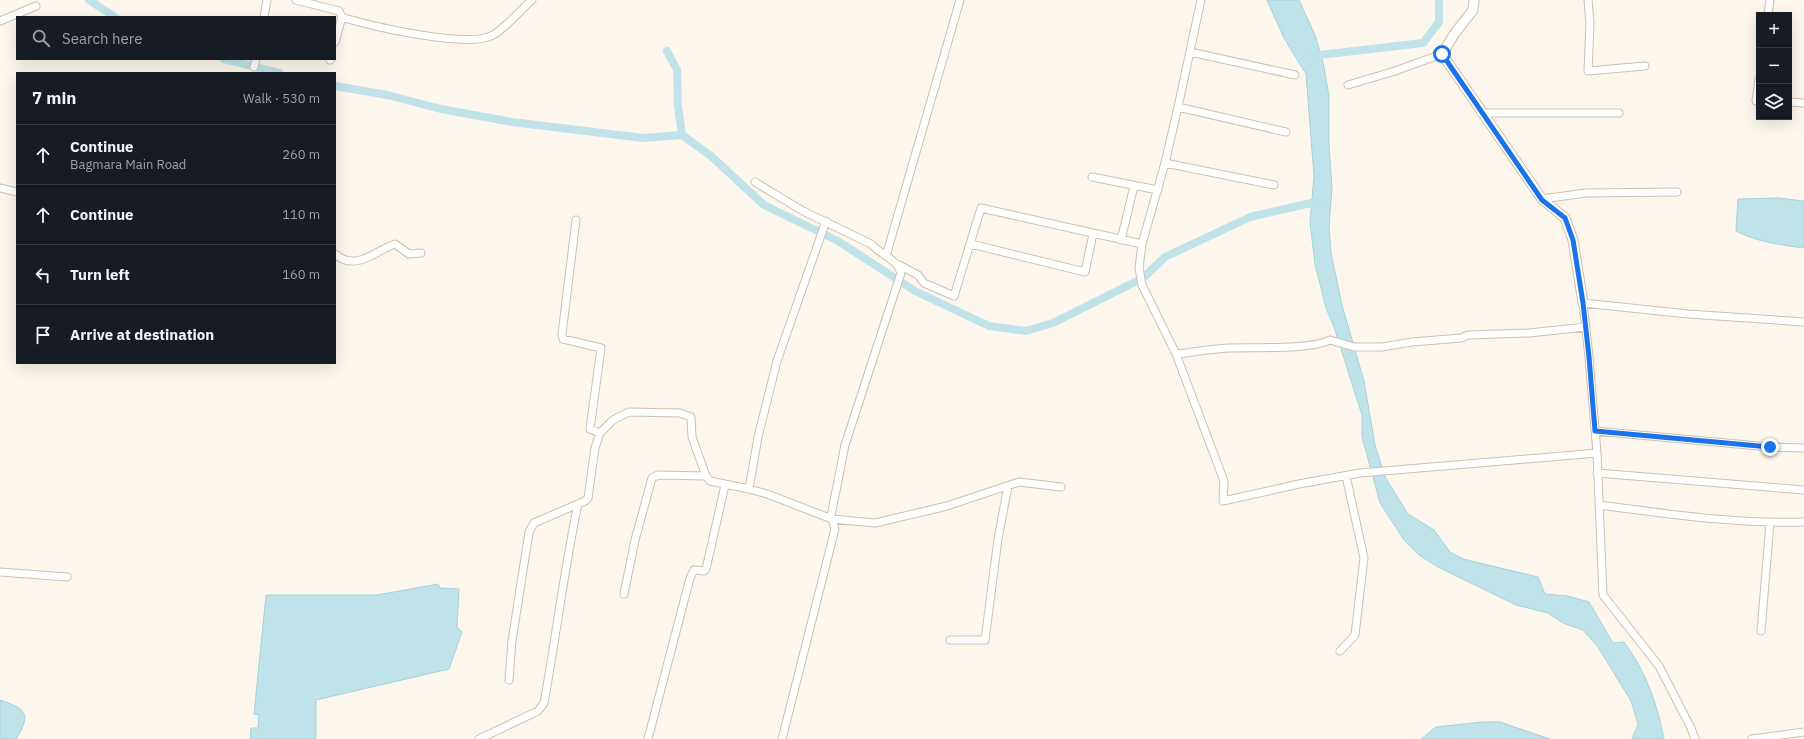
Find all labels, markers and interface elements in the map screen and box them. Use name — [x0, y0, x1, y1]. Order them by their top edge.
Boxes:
map controls — [1756, 12, 1792, 120]
button: + — [1756, 12, 1792, 48]
search box — [16, 16, 336, 60]
icon: search — [30, 27, 52, 49]
text: Search here — [62, 29, 142, 48]
route start — [1433, 45, 1451, 63]
button: − — [1756, 48, 1792, 84]
button: layers — [1756, 84, 1792, 120]
text: 7 min — [32, 87, 76, 109]
text: Walk · 530 m — [243, 90, 320, 107]
text: Continue — [70, 137, 134, 156]
icon: ahead — [32, 144, 54, 166]
text: 260 m — [282, 146, 320, 163]
text: Bagmara Main Road — [70, 156, 186, 173]
icon: ahead — [32, 204, 54, 226]
text: Continue — [70, 205, 134, 224]
text: 110 m — [282, 206, 320, 223]
icon: left — [32, 264, 54, 286]
text: Turn left — [70, 265, 130, 284]
text: 160 m — [282, 266, 320, 283]
icon: arrive — [32, 324, 54, 346]
text: Arrive at destination — [70, 325, 214, 344]
route end — [1761, 438, 1779, 456]

